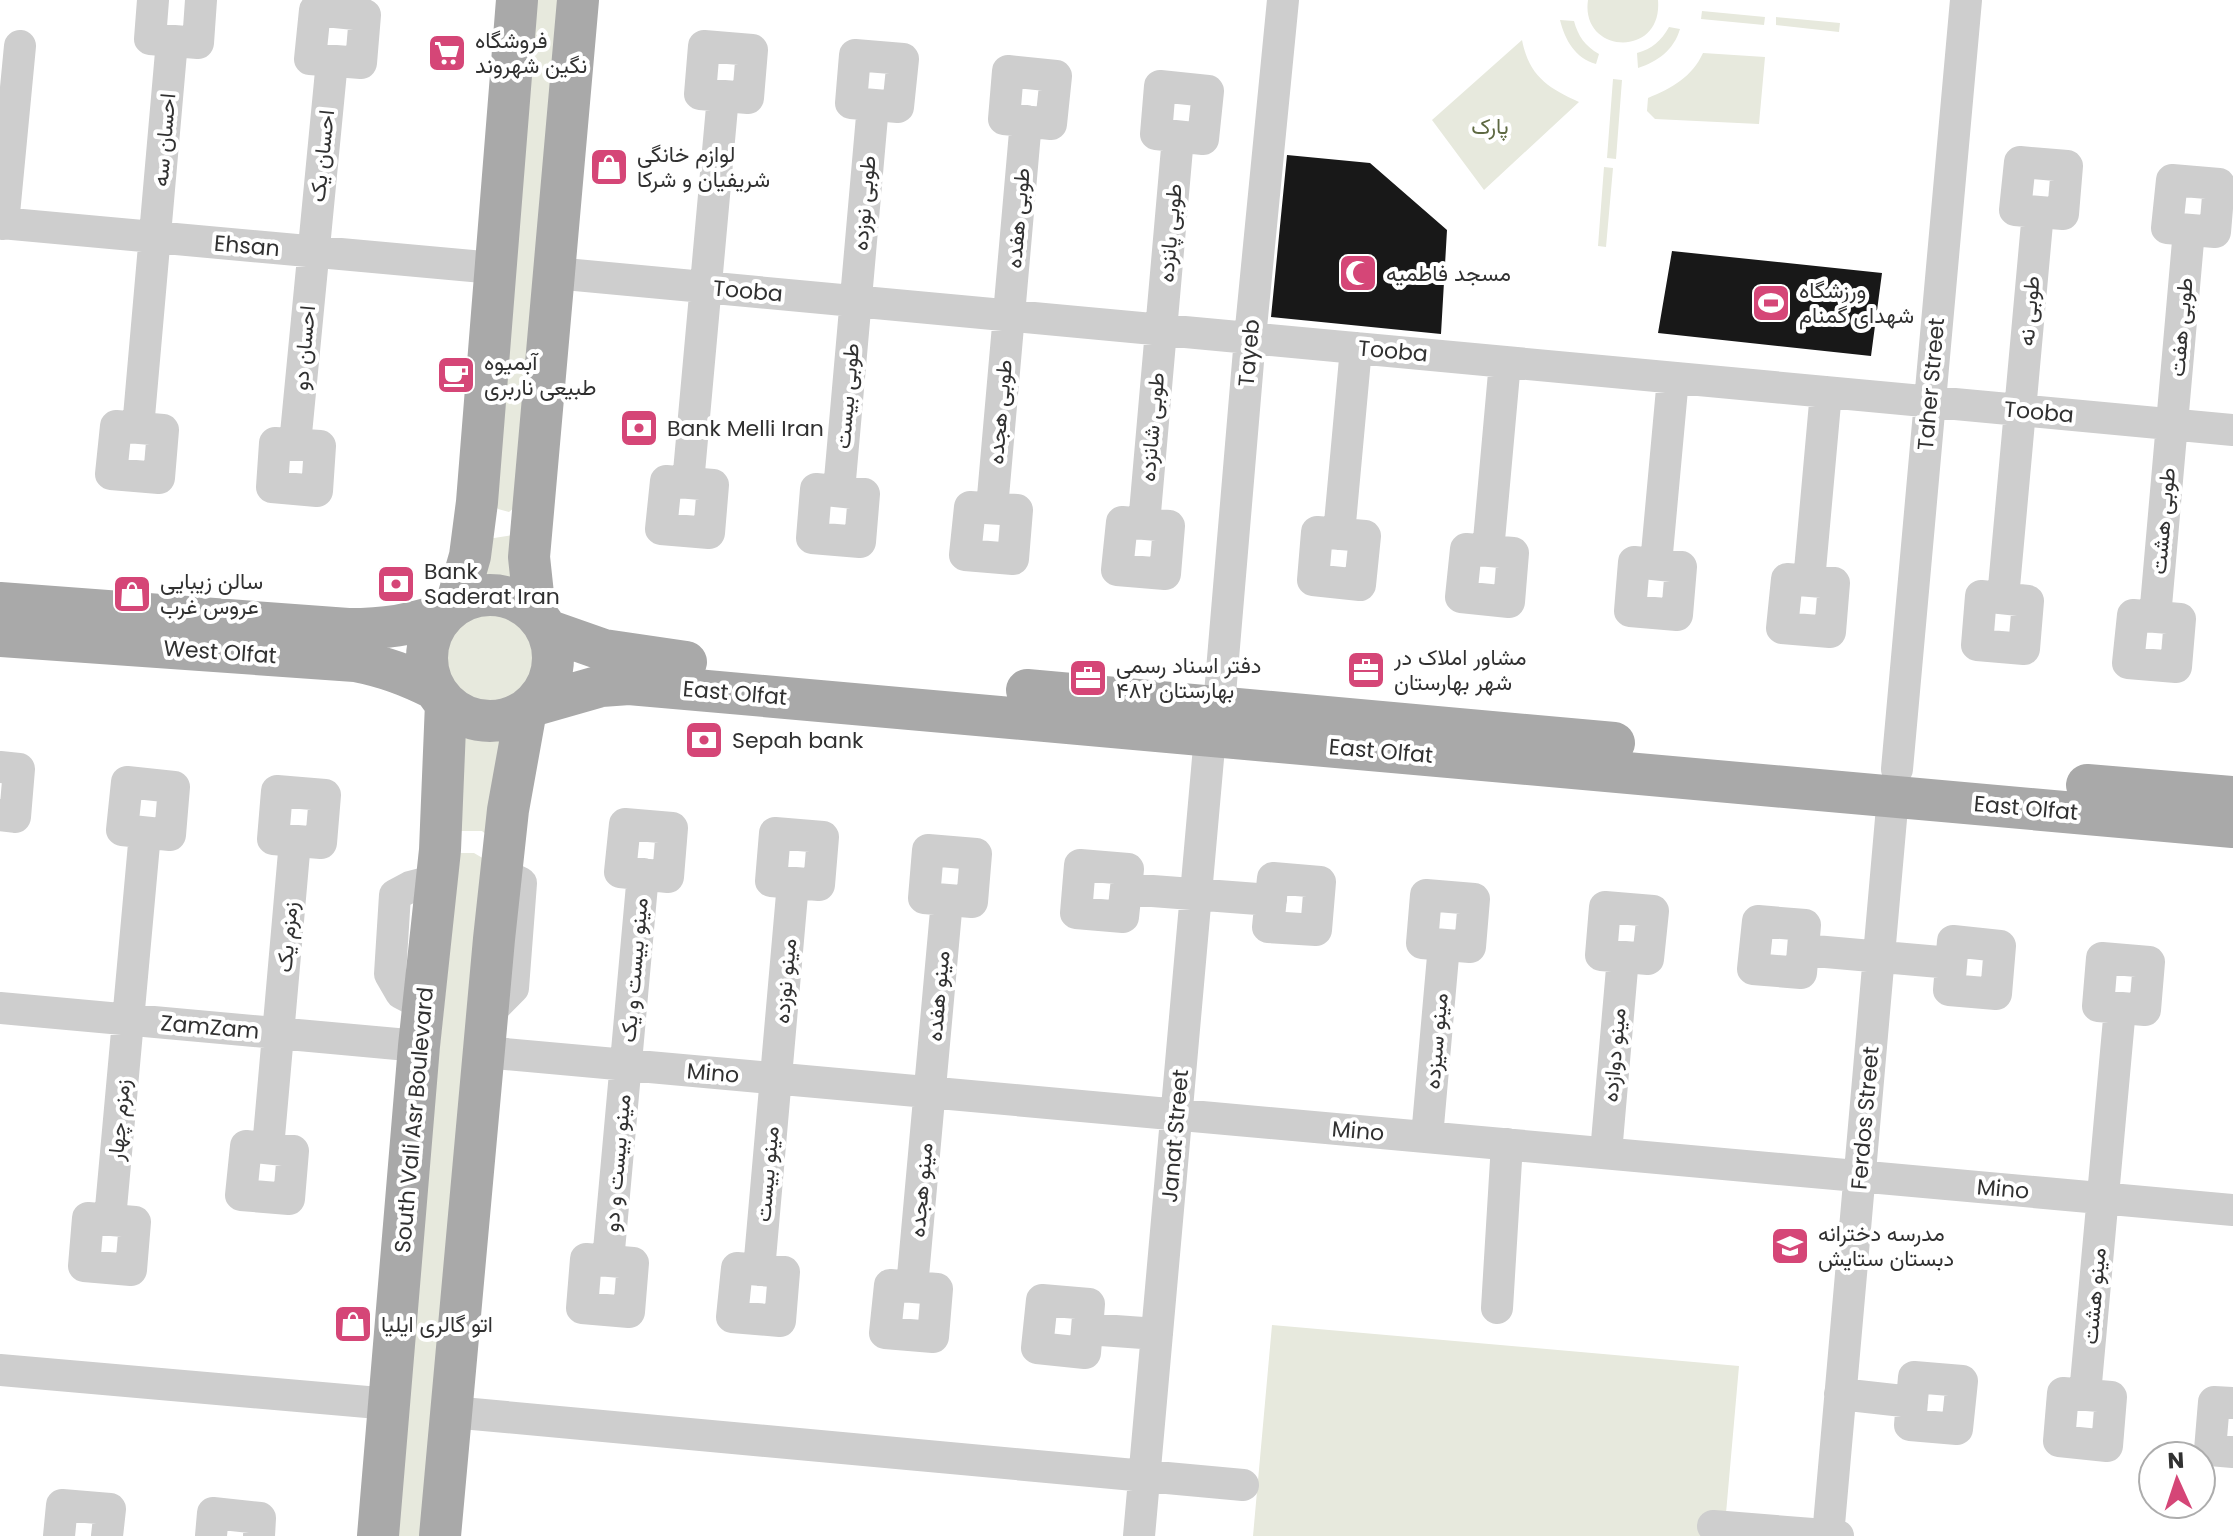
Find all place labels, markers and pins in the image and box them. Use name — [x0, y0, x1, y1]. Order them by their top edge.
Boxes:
place label: فروشگاه نگین شهروند — [475, 25, 587, 81]
supermarket icon: فروشگاه نگین شهروند — [426, 32, 468, 74]
place label: لوازم خانگی شریفیان و شرکا — [637, 139, 770, 195]
shop icon: لوازم خانگی شریفیان و شرکا — [588, 146, 630, 188]
mosque icon: مسجد فاطمیه — [1337, 252, 1379, 294]
place label: مسجد فاطمیه — [1386, 258, 1511, 289]
place label: ورزشگاه شهدای گمنام — [1799, 275, 1914, 331]
sports icon: ورزشگاه شهدای گمنام — [1750, 282, 1792, 324]
place label: آبمیوه طبیعی ناربری — [484, 347, 596, 403]
cafe icon: آبمیوه طبیعی ناربری — [435, 354, 477, 396]
bank icon: Bank Melli Iran — [618, 407, 660, 449]
place label: Bank Melli Iran — [667, 413, 824, 444]
place label: Bank Saderat Iran — [424, 556, 560, 612]
bank icon: Bank Saderat Iran — [375, 563, 417, 605]
place label: سالن زیبایی عروس غرب — [160, 566, 263, 622]
shop icon: سالن زیبایی عروس غرب — [111, 573, 153, 615]
place label: مشاور املاک در شهر بهارستان — [1393, 642, 1527, 698]
office icon: مشاور املاک در شهر بهارستان — [1345, 649, 1387, 691]
place label: دفتر اسناد رسمی ۴۸۲ بهارستان — [1116, 650, 1261, 706]
office icon: دفتر اسناد رسمی ۴۸۲ بهارستان — [1067, 657, 1109, 699]
bank icon: Sepah bank — [683, 719, 725, 761]
place label: Sepah bank — [732, 725, 864, 756]
place label: مدرسه دخترانه دبستان ستایش — [1818, 1218, 1954, 1274]
school or university icon: مدرسه دخترانه دبستان ستایش — [1769, 1225, 1811, 1267]
shop icon: اتو گالری ایلیا — [332, 1303, 374, 1345]
place label: اتو گالری ایلیا — [381, 1309, 493, 1340]

